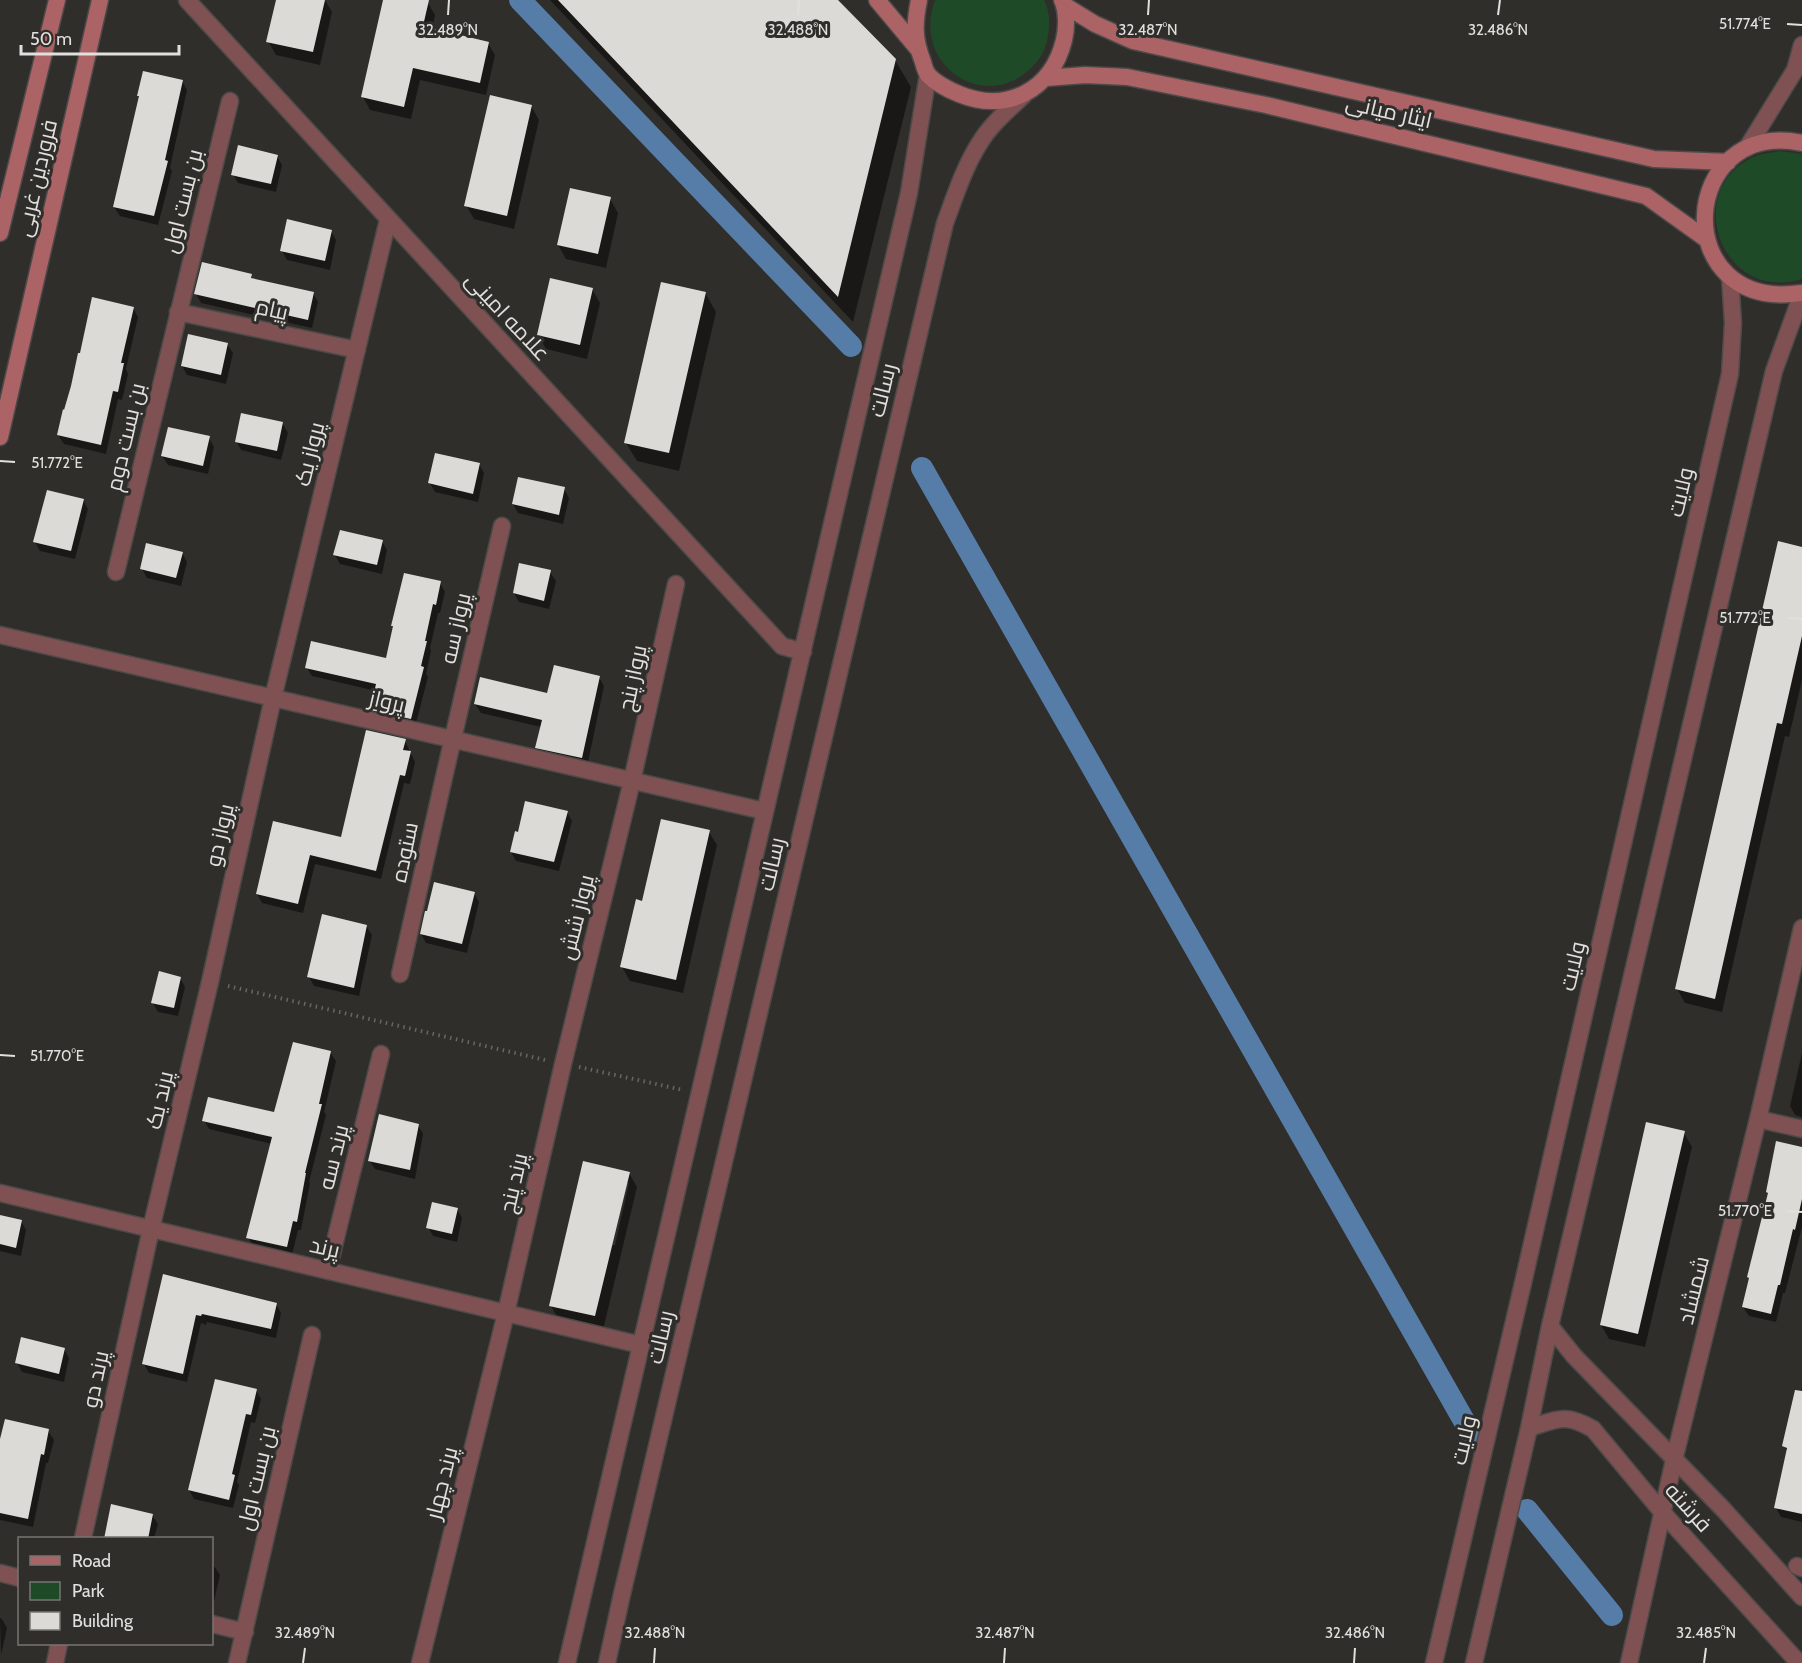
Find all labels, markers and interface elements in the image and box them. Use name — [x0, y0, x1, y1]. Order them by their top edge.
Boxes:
text: 51.774°E — [1719, 15, 1771, 33]
scale bar — [21, 18, 178, 56]
text: 32.489°N — [418, 21, 478, 39]
text: 32.488°N — [768, 21, 828, 39]
text: 32.487°N — [1118, 21, 1178, 39]
text: 32.486°N — [1468, 21, 1528, 39]
text: 50 m — [30, 28, 72, 50]
street label: ایثار میانی — [1343, 88, 1435, 135]
street label: فروردین غربی — [10, 117, 63, 239]
street label: بن بست اول — [157, 146, 208, 256]
street label: علامه امینی — [460, 266, 556, 367]
street label: پیام — [253, 293, 291, 328]
street label: رسالت — [863, 360, 902, 420]
street label: بن بست دوم — [100, 380, 153, 494]
street label: پرواز یک — [289, 419, 331, 489]
text: 51.772°E — [31, 454, 83, 472]
street label: ولایت — [1662, 465, 1699, 520]
street label: پرواز سه — [434, 590, 478, 666]
text: 51.772°E — [1719, 609, 1771, 627]
street label: پرواز پنج — [612, 642, 654, 714]
street label: پرواز — [364, 684, 408, 720]
street label: پرواز دو — [199, 801, 241, 869]
street label: ستوده — [385, 820, 424, 885]
street label: رسالت — [752, 835, 791, 894]
street label: پرواز شش — [553, 872, 601, 963]
street label: ولایت — [1554, 939, 1591, 994]
text: 51.770°E — [30, 1047, 84, 1065]
street label: پرند یک — [140, 1068, 180, 1132]
street label: پرند سه — [312, 1122, 356, 1193]
street label: پرند پنج — [493, 1150, 535, 1216]
text: 51.770°E — [1718, 1202, 1772, 1220]
street label: پرند — [307, 1231, 343, 1265]
street label: شمشاد — [1672, 1253, 1715, 1327]
street label: رسالت — [641, 1308, 680, 1367]
street label: پرند دو — [76, 1348, 116, 1410]
street label: ولایت — [1445, 1413, 1482, 1468]
street label: بن بست اول — [231, 1423, 282, 1533]
street label: پرند چهار — [419, 1444, 465, 1525]
street label: فرشته — [1659, 1477, 1718, 1538]
legend — [18, 1537, 213, 1645]
text: Road — [72, 1550, 111, 1572]
text: Park — [72, 1580, 105, 1602]
text: Building — [72, 1610, 134, 1632]
text: 32.489°N — [275, 1624, 335, 1642]
text: 32.488°N — [625, 1624, 685, 1642]
text: 32.487°N — [975, 1624, 1035, 1642]
text: 32.486°N — [1325, 1624, 1385, 1642]
text: 32.485°N — [1676, 1624, 1736, 1642]

